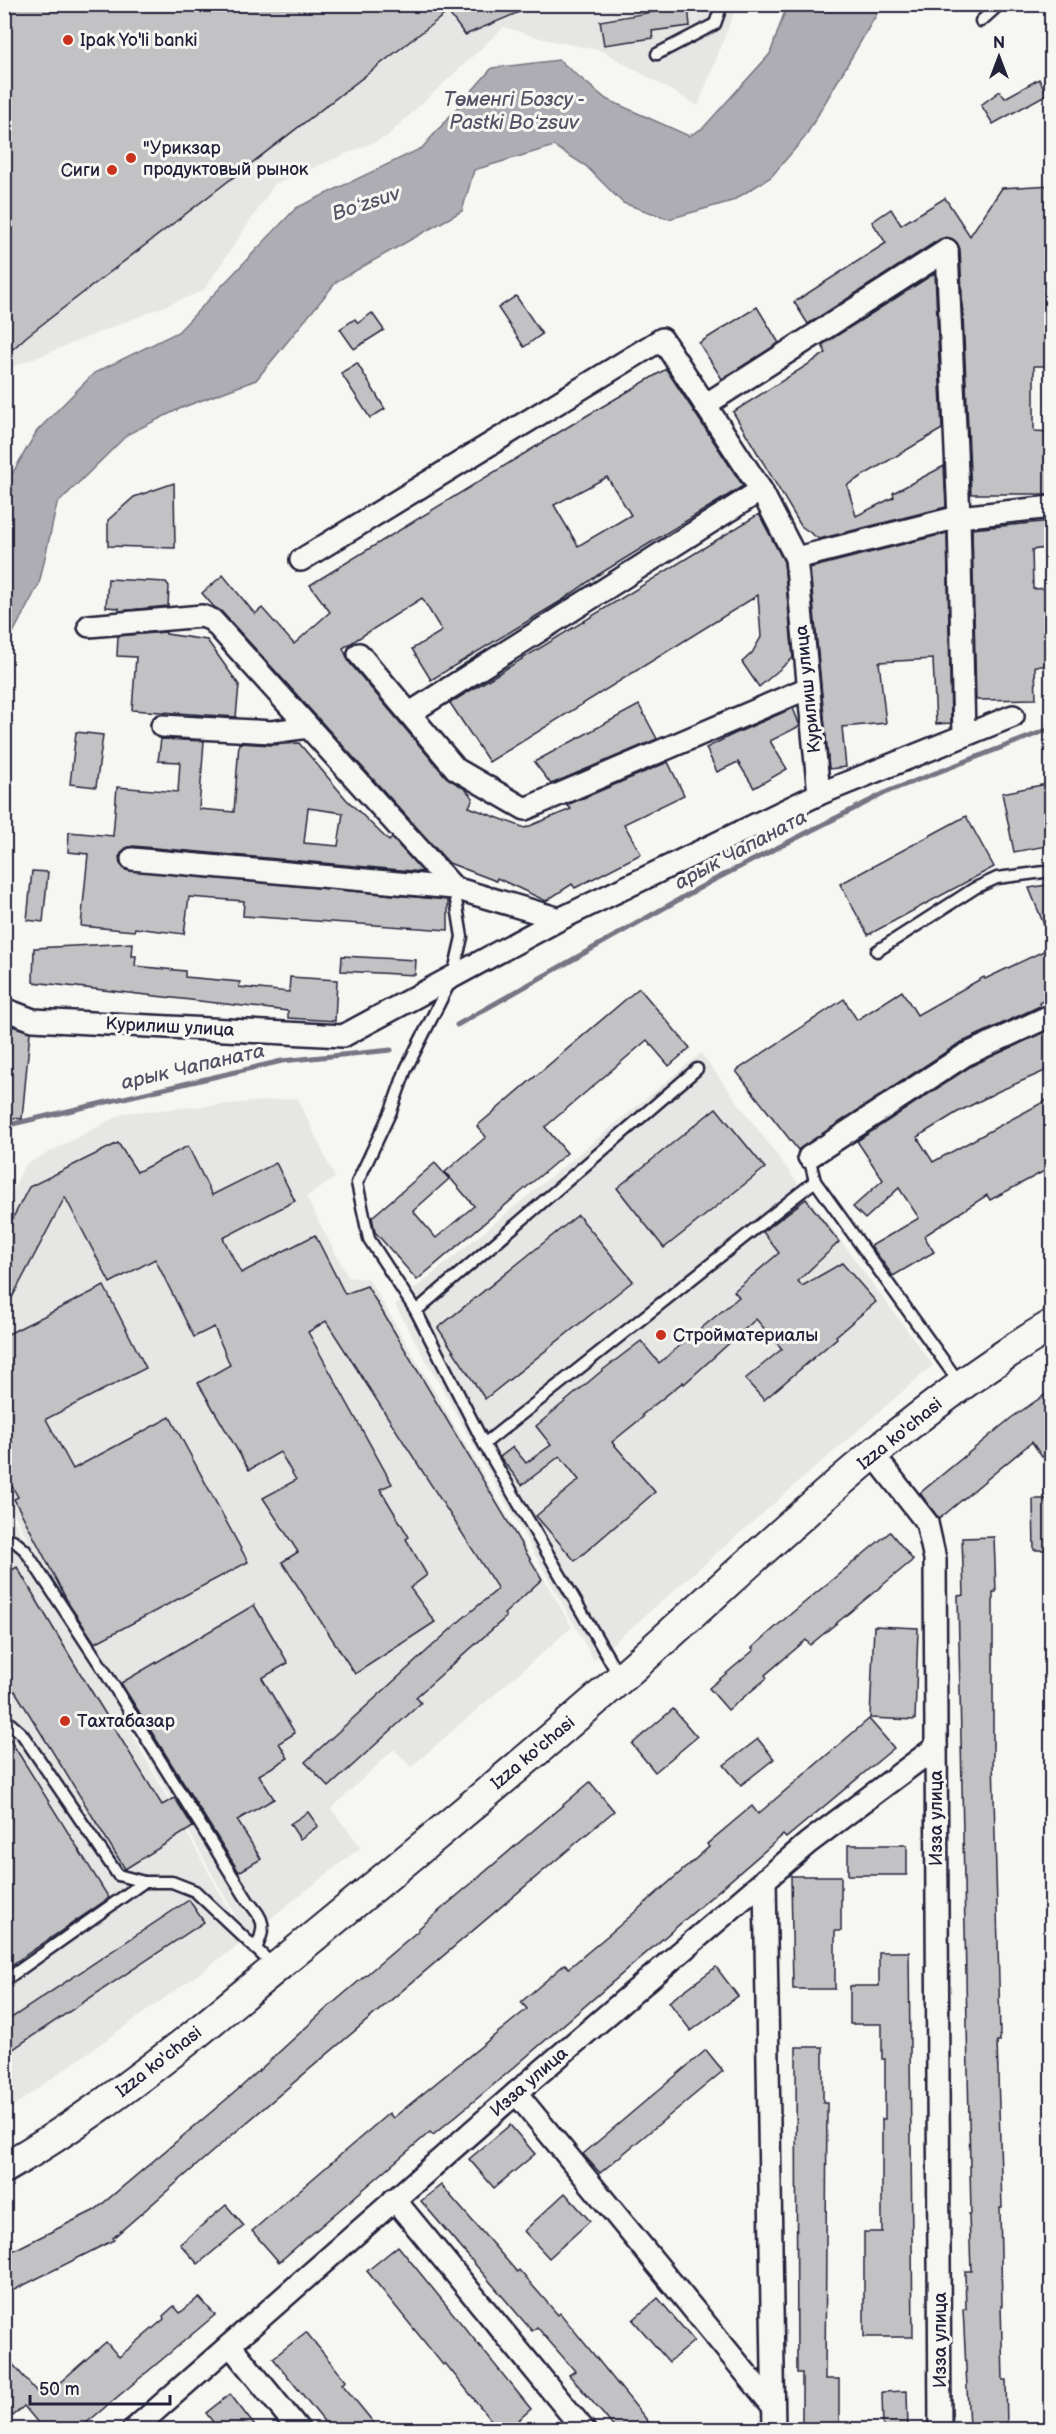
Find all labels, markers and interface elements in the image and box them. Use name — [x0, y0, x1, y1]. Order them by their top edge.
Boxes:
north arrow — [969, 27, 1029, 87]
place label: Ipak Yo'li banki — [80, 30, 198, 51]
marker: Ipak Yo'li banki — [61, 33, 75, 47]
text: N — [993, 34, 1005, 53]
water label: Төменгі Бозсу - Pastki Boʻzsuv — [443, 88, 585, 135]
place label: "Урикзар продуктовый рынок — [143, 138, 309, 180]
marker: "Урикзар продуктовый рынок — [124, 151, 138, 165]
place label: Сиги — [61, 160, 100, 181]
marker: Сиги — [105, 163, 119, 177]
water label: Boʻzsuv — [329, 181, 404, 226]
street label: Курилиш улица — [791, 623, 825, 754]
water label: арык Чапаната — [671, 805, 811, 895]
street label: Курилиш улица — [105, 1013, 235, 1041]
water label: арык Чапаната — [119, 1039, 267, 1095]
place label: Стройматериалы — [673, 1325, 818, 1346]
marker: Стройматериалы — [654, 1328, 668, 1342]
street label: Izza ko'chasi — [853, 1394, 947, 1474]
place label: Тахтабазар — [77, 1711, 175, 1732]
street label: Izza ko'chasi — [487, 1712, 579, 1794]
marker: Тахтабазар — [58, 1714, 72, 1728]
street label: Изза улица — [926, 1770, 947, 1866]
street label: Izza ko'chasi — [112, 2022, 206, 2102]
street label: Изза улица — [486, 2042, 572, 2121]
street label: Изза улица — [930, 2292, 951, 2388]
scale bar — [30, 2368, 170, 2406]
text: 50 m — [39, 2379, 80, 2400]

